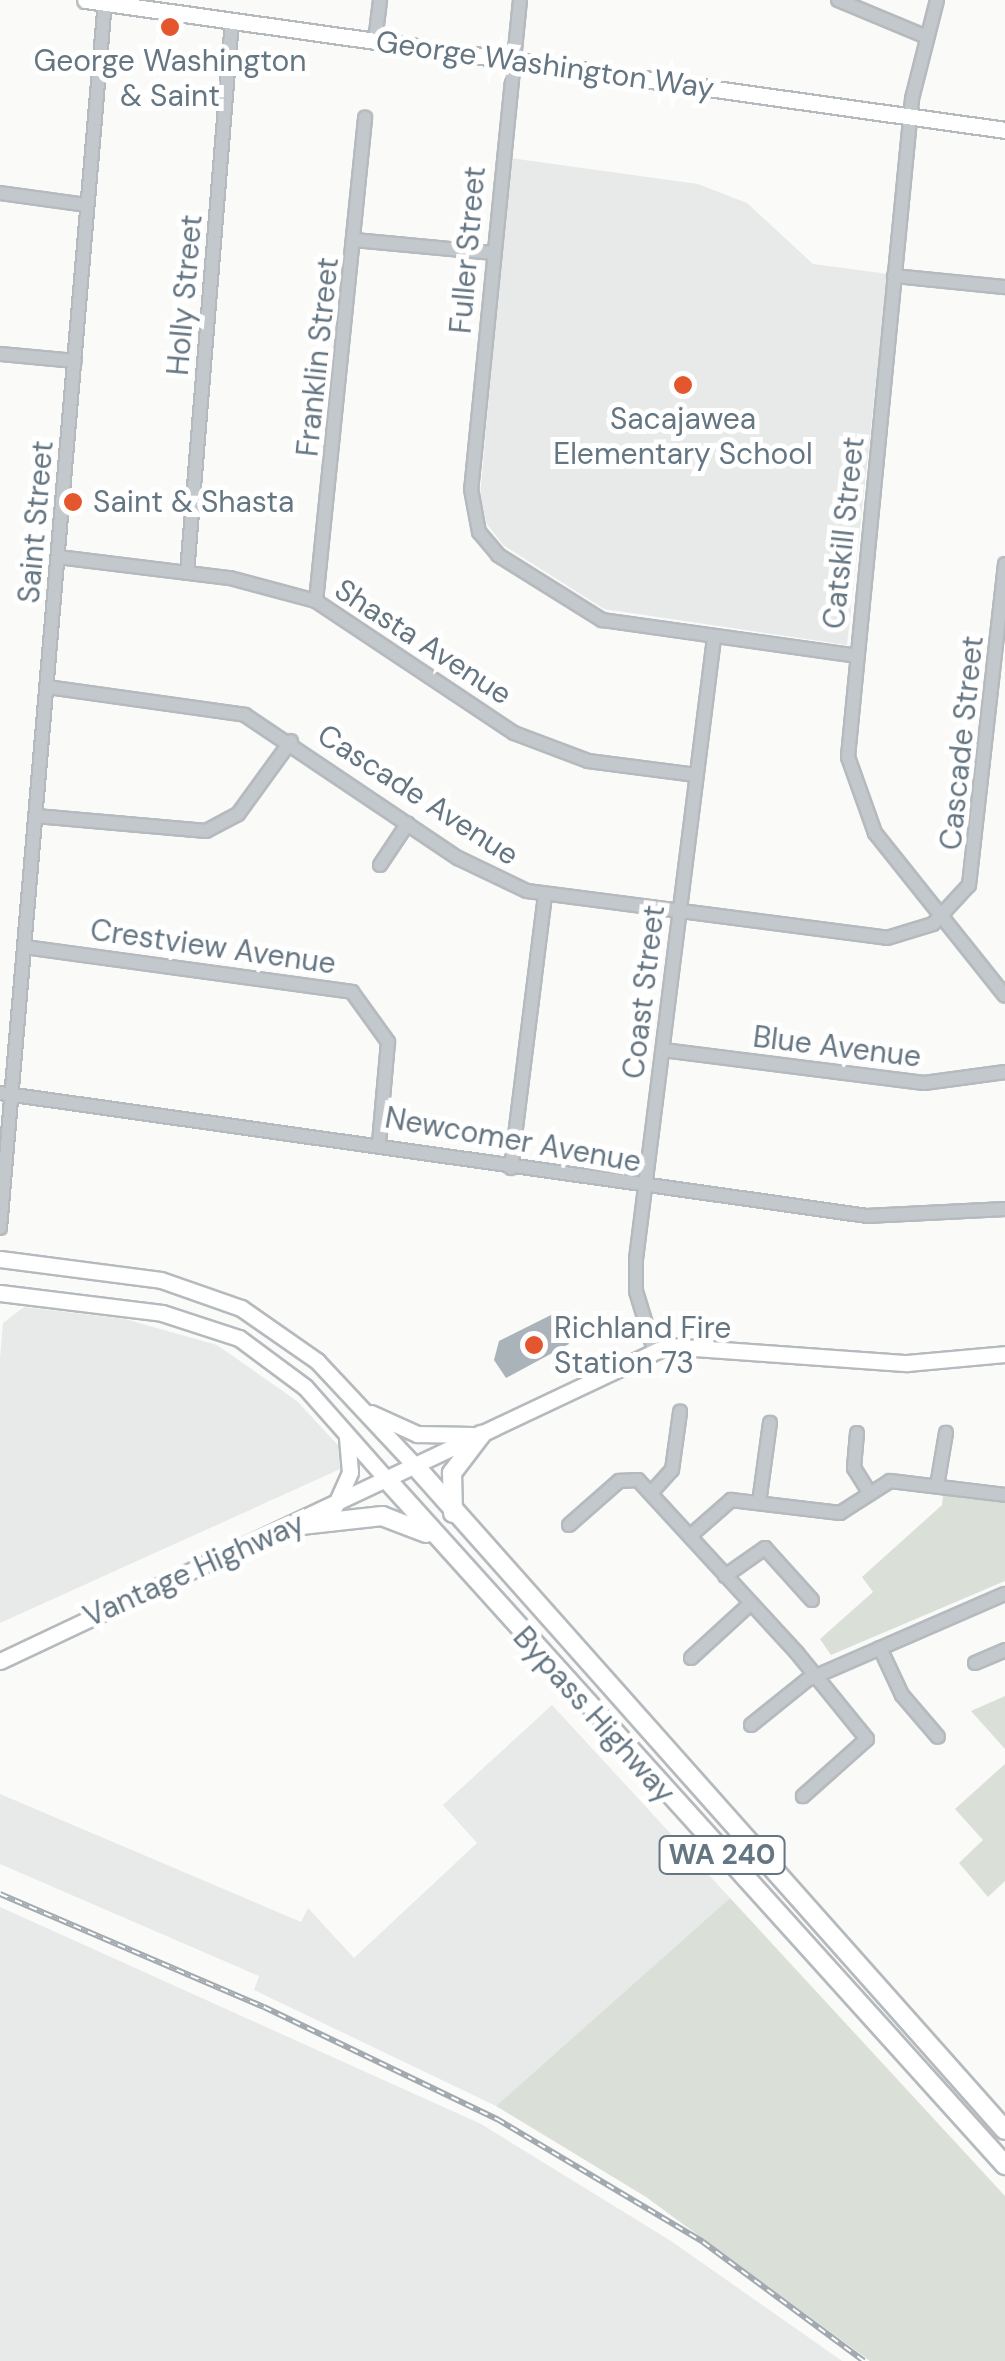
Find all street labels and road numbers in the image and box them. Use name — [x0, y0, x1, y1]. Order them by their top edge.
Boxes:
street label: George Washington Way — [374, 23, 716, 107]
street label: Fuller Street — [443, 165, 493, 335]
street label: Holly Street — [160, 213, 210, 377]
street label: Franklin Street — [290, 256, 346, 458]
street label: Catskill Street — [816, 435, 872, 631]
street label: Saint Street — [11, 439, 61, 605]
street label: Shasta Avenue — [328, 572, 518, 712]
street label: Cascade Street — [933, 634, 991, 852]
street label: Cascade Avenue — [311, 717, 525, 873]
street label: Coast Street — [615, 903, 673, 1081]
street label: Crestview Avenue — [88, 912, 338, 982]
street label: Blue Avenue — [751, 1019, 923, 1075]
street label: Newcomer Avenue — [382, 1100, 644, 1180]
street label: Vantage Highway — [78, 1505, 310, 1635]
street label: Bypass Highway — [506, 1620, 682, 1810]
road number: WA 240 — [657, 1832, 787, 1878]

